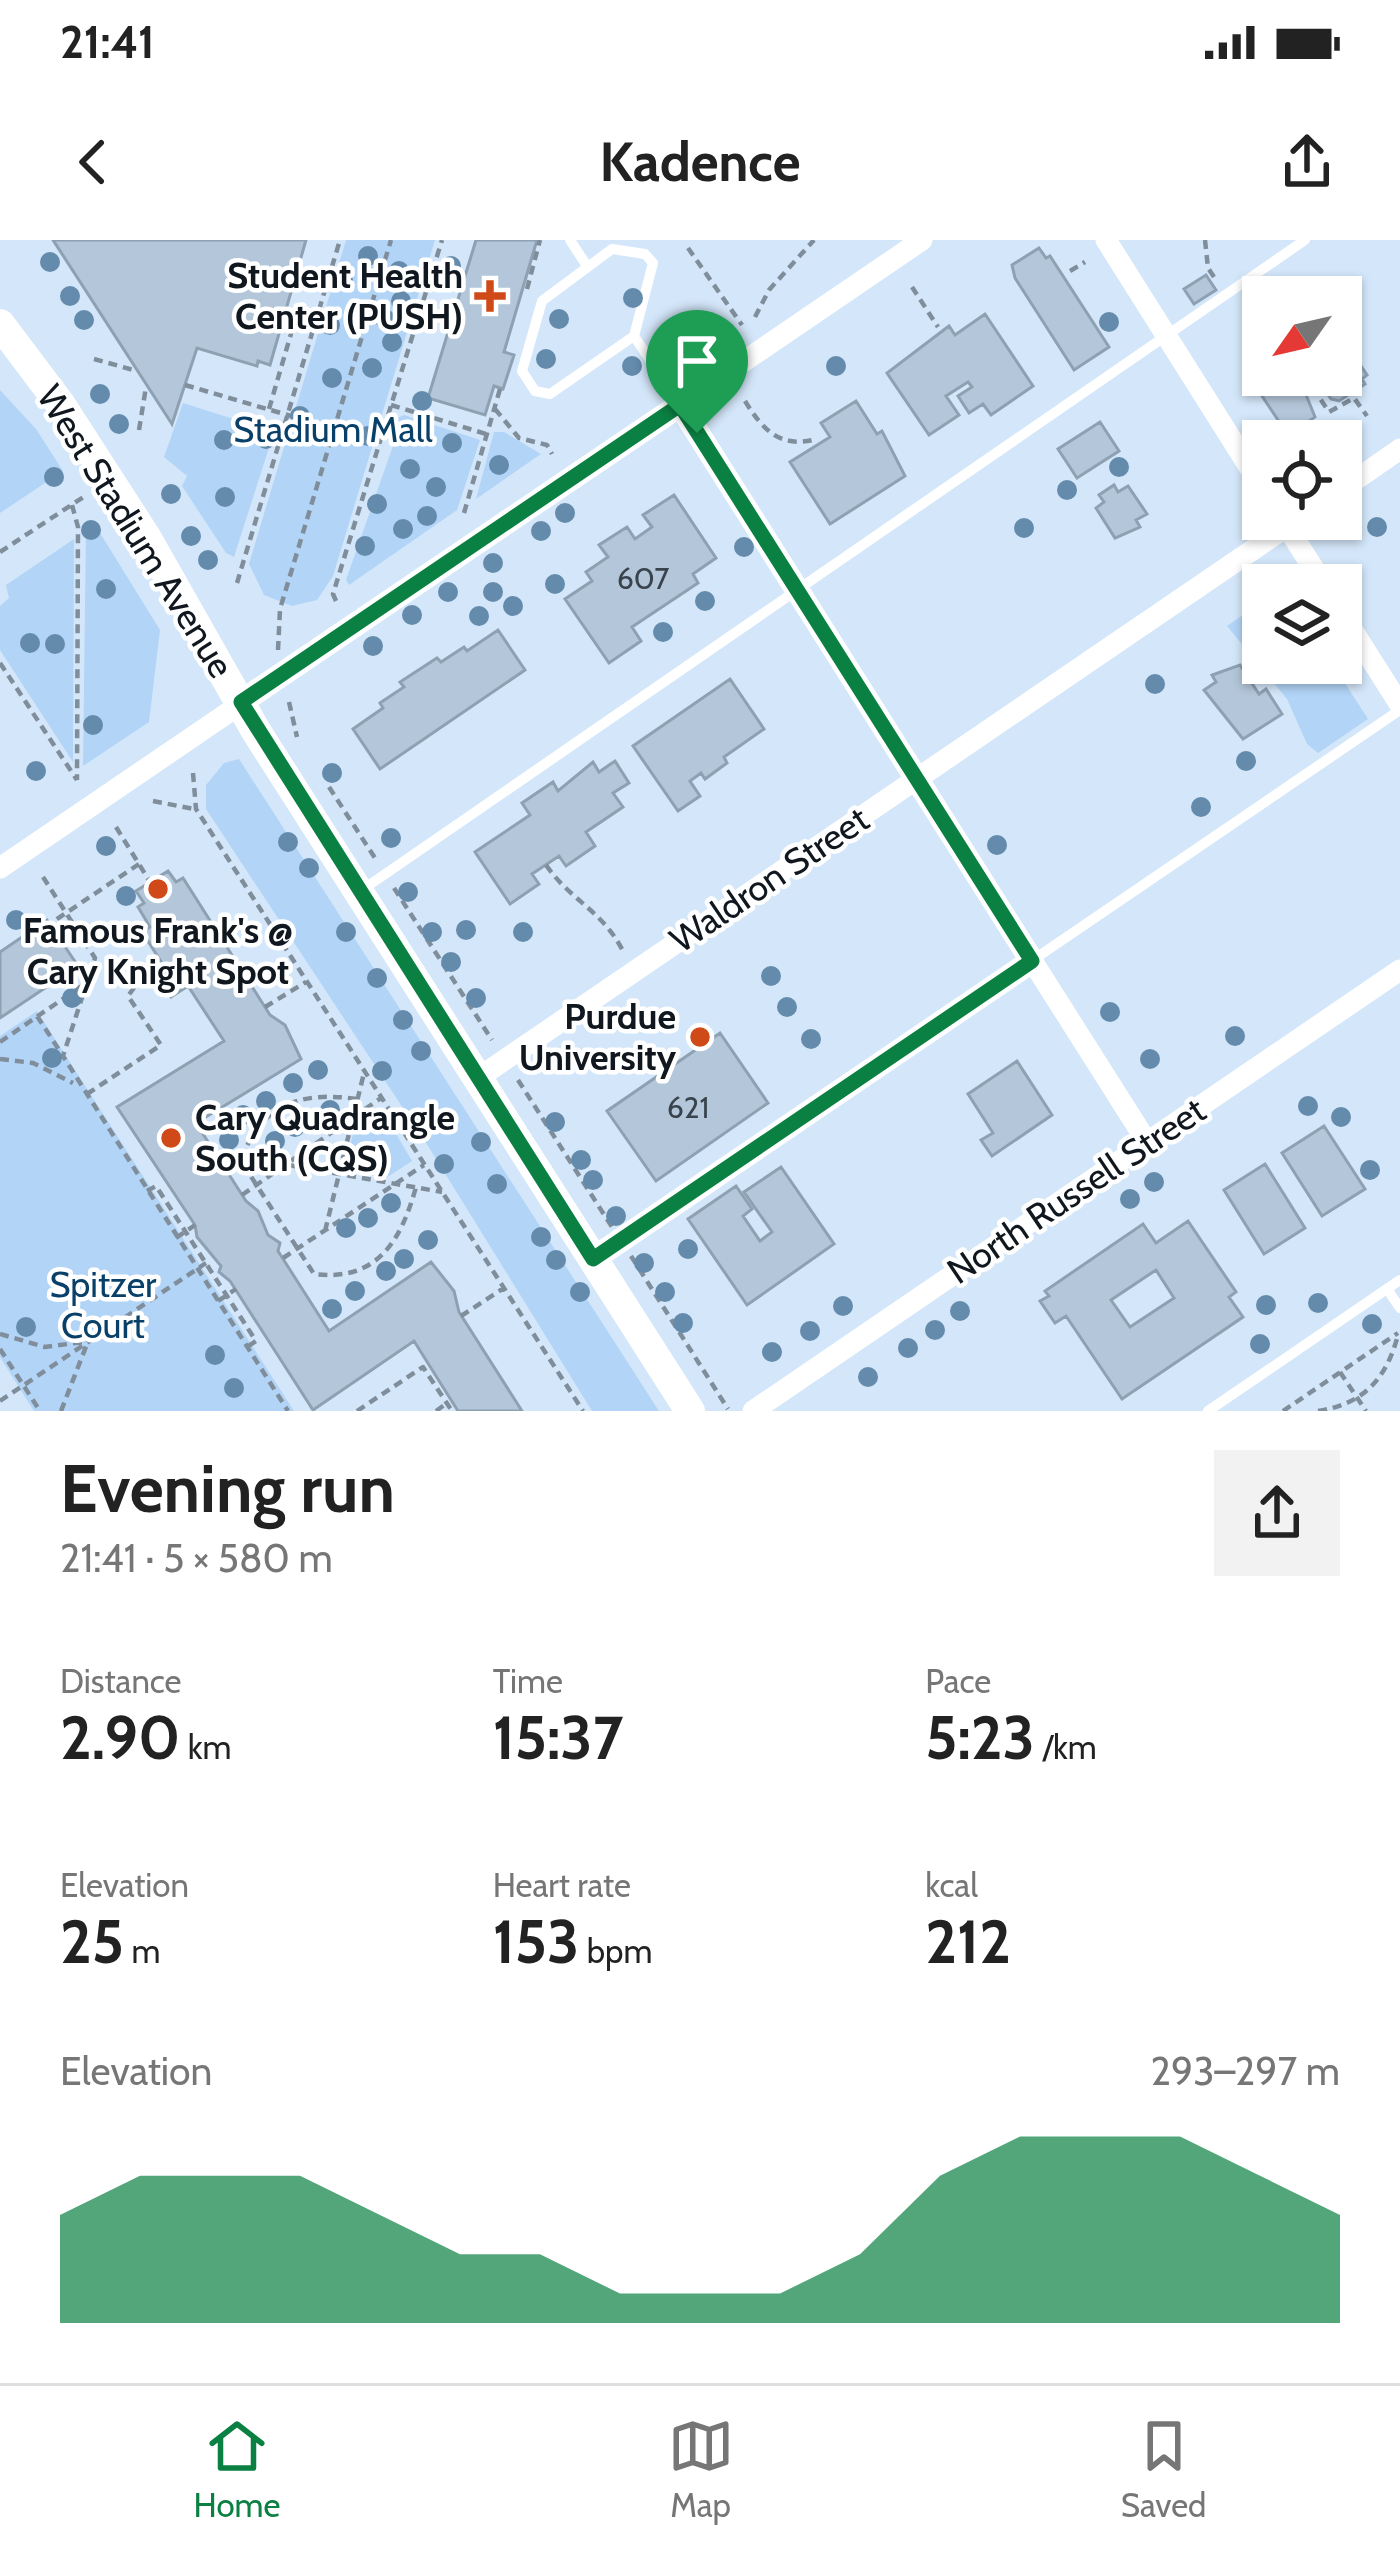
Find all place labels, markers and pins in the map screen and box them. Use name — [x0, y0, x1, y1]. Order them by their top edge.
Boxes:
place label: Student Health Center (PUSH) — [227, 253, 463, 338]
marker: Student Health Center (PUSH) — [474, 280, 506, 312]
pin — [646, 310, 748, 433]
marker: Famous Frank's @ Cary Knight Spot — [145, 876, 171, 902]
place label: Famous Frank's @ Cary Knight Spot — [23, 908, 293, 993]
place label: Purdue University — [519, 994, 677, 1079]
marker: Purdue University — [687, 1024, 713, 1050]
place label: Cary Quadrangle South (CQS) — [195, 1095, 455, 1180]
marker: Cary Quadrangle South (CQS) — [158, 1125, 184, 1151]

